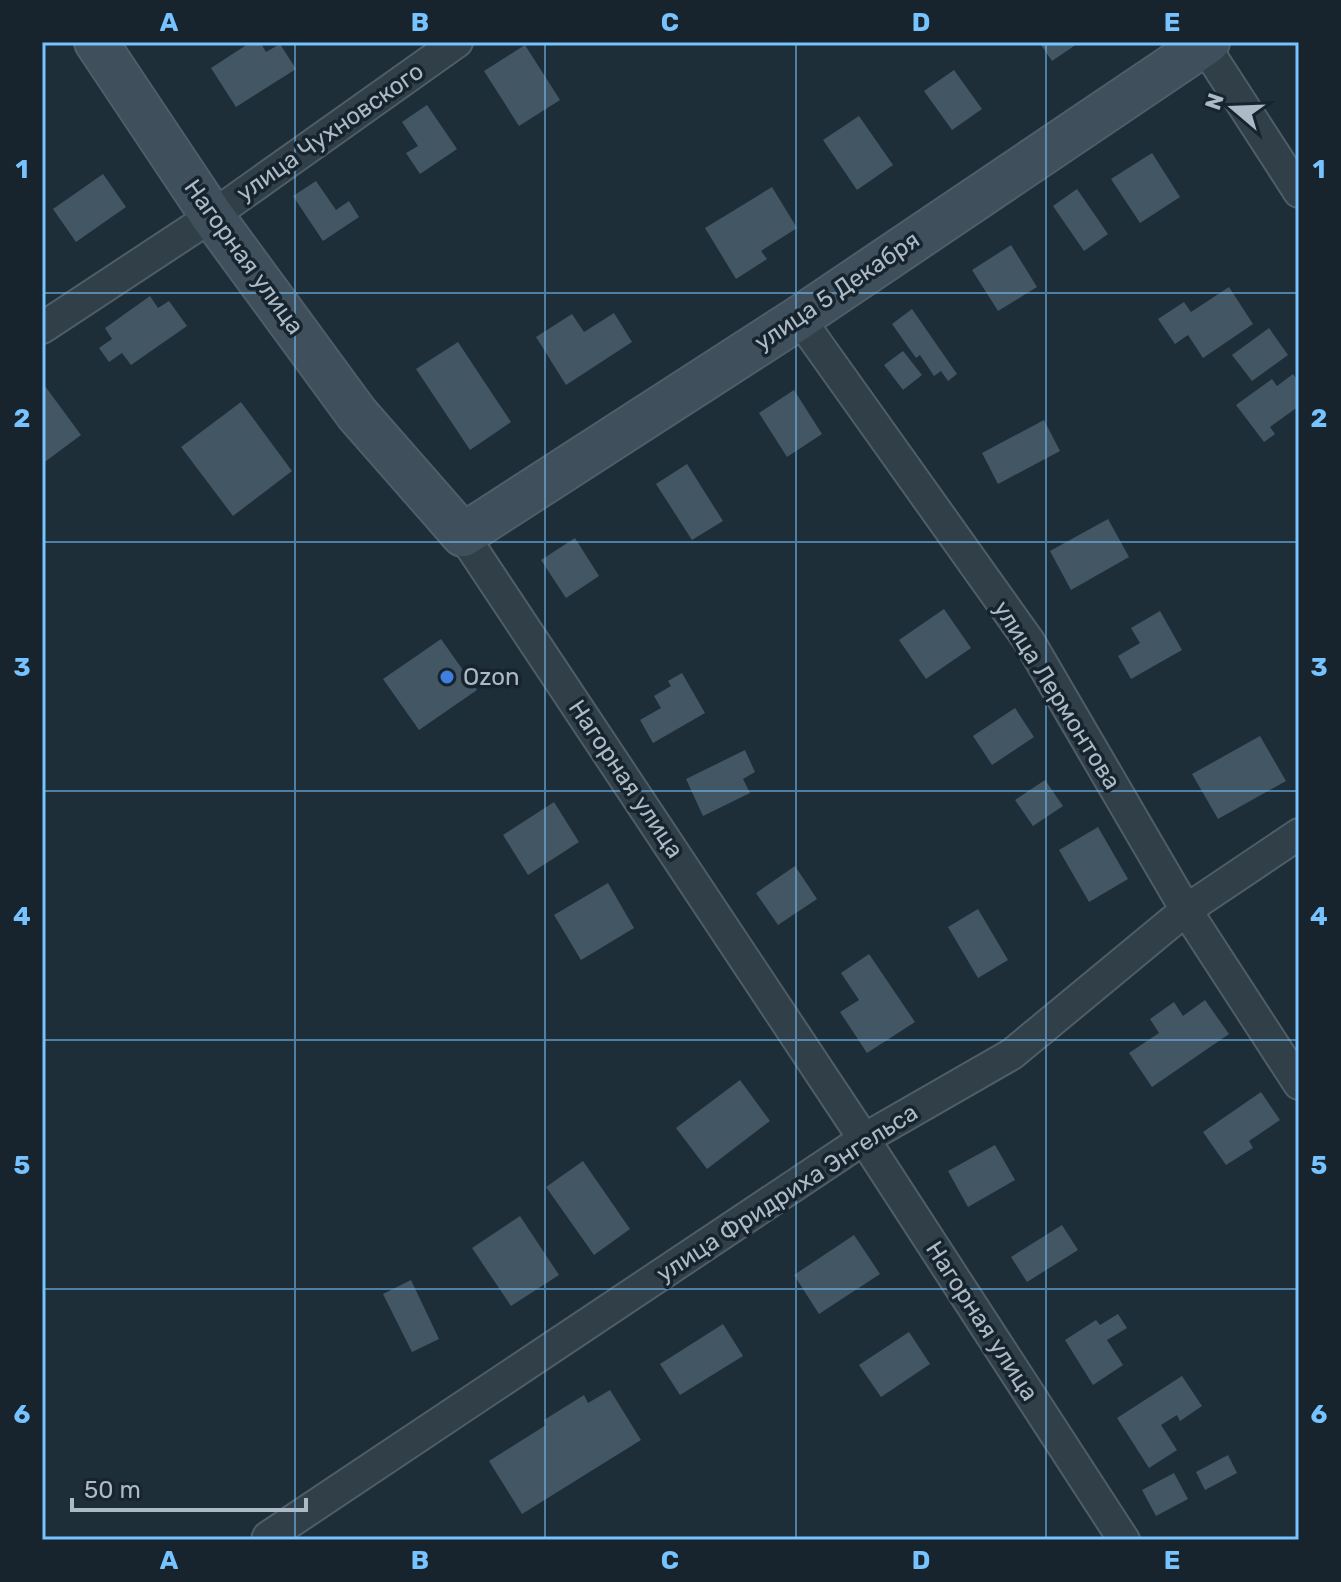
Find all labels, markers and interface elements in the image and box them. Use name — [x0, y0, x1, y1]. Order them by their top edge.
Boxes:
text: A — [160, 7, 179, 38]
text: B — [411, 7, 429, 38]
text: C — [661, 7, 679, 38]
text: D — [912, 7, 930, 38]
text: E — [1164, 7, 1180, 38]
street label: улица Чухновского — [231, 57, 429, 207]
north arrow — [1193, 68, 1273, 148]
text: N — [1199, 90, 1230, 114]
text: 1 — [16, 154, 28, 185]
text: 1 — [1313, 154, 1325, 185]
street label: Нагорная улица — [178, 174, 310, 340]
street label: улица 5 Декабря — [749, 225, 925, 357]
text: 2 — [14, 403, 30, 434]
text: 2 — [1311, 403, 1327, 434]
street label: улица Лермонтова — [988, 596, 1126, 794]
text: 3 — [13, 652, 31, 683]
text: 3 — [1310, 652, 1328, 683]
place label: Ozon — [463, 663, 520, 691]
marker: Ozon — [438, 668, 456, 686]
street label: Нагорная улица — [563, 695, 689, 863]
text: 4 — [13, 901, 31, 932]
text: 4 — [1310, 901, 1328, 932]
street label: улица Фридриха Энгельса — [651, 1098, 923, 1288]
text: 5 — [14, 1150, 30, 1181]
text: 5 — [1311, 1150, 1327, 1181]
street label: Нагорная улица — [920, 1236, 1044, 1406]
text: 6 — [14, 1399, 31, 1430]
text: 6 — [1311, 1399, 1328, 1430]
scale bar — [72, 1462, 306, 1512]
text: 50 m — [84, 1476, 141, 1504]
text: A — [160, 1545, 179, 1576]
text: B — [411, 1545, 429, 1576]
text: C — [661, 1545, 679, 1576]
text: D — [912, 1545, 930, 1576]
text: E — [1164, 1545, 1180, 1576]

